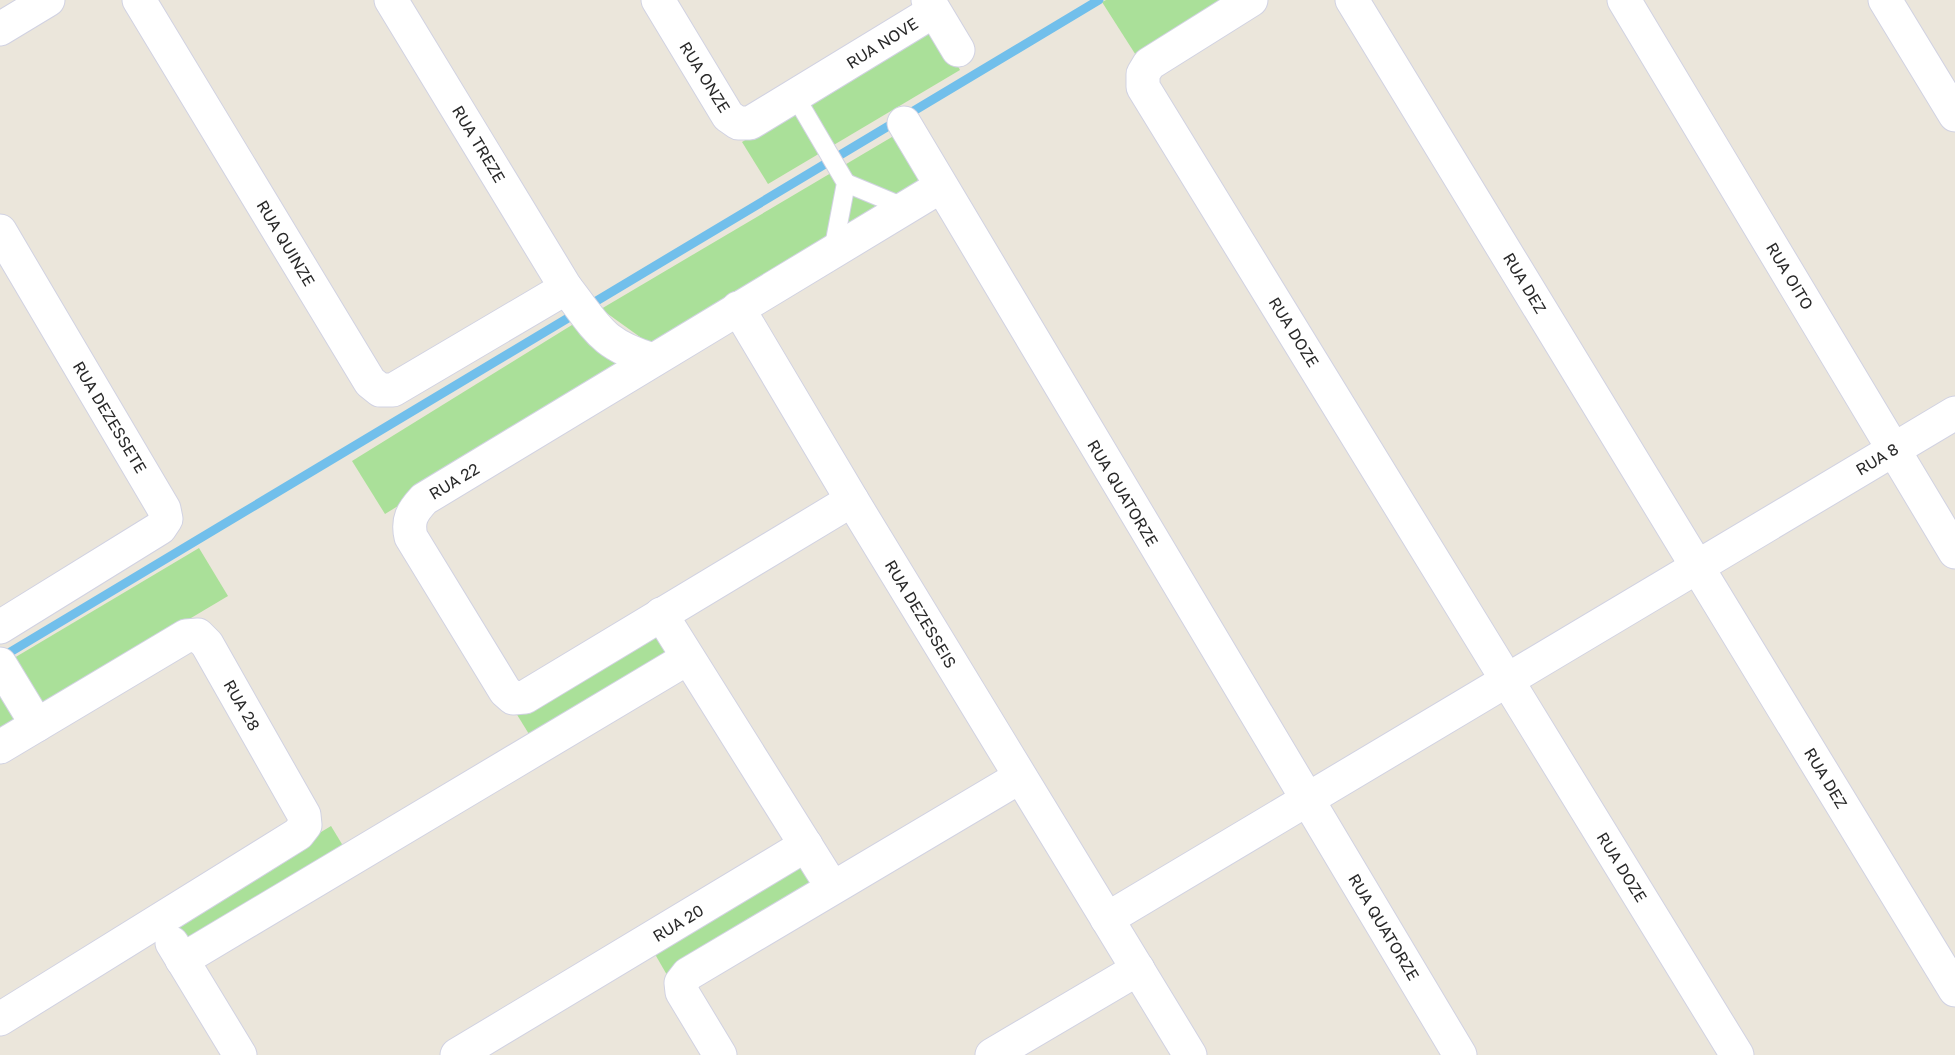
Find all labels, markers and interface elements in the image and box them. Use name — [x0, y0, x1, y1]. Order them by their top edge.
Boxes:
street label: RUA NOVE — [842, 13, 922, 73]
street label: RUA ONZE — [675, 38, 735, 116]
street label: RUA TREZE — [448, 102, 510, 186]
street label: RUA QUINZE — [253, 196, 319, 290]
street label: RUA OITO — [1762, 239, 1818, 313]
street label: RUA DEZ — [1499, 249, 1551, 317]
street label: RUA DOZE — [1265, 293, 1323, 371]
street label: RUA DEZESSETE — [69, 357, 151, 477]
street label: RUA QUATORZE — [1083, 436, 1163, 550]
street label: RUA 8 — [1852, 438, 1902, 480]
street label: RUA 22 — [425, 458, 483, 504]
street label: RUA DEZESSEIS — [881, 556, 961, 672]
street label: RUA 28 — [219, 676, 265, 734]
street label: RUA DEZ — [1800, 744, 1852, 812]
street label: RUA DOZE — [1593, 828, 1651, 906]
street label: RUA QUATORZE — [1344, 870, 1424, 984]
street label: RUA 20 — [649, 900, 707, 946]

